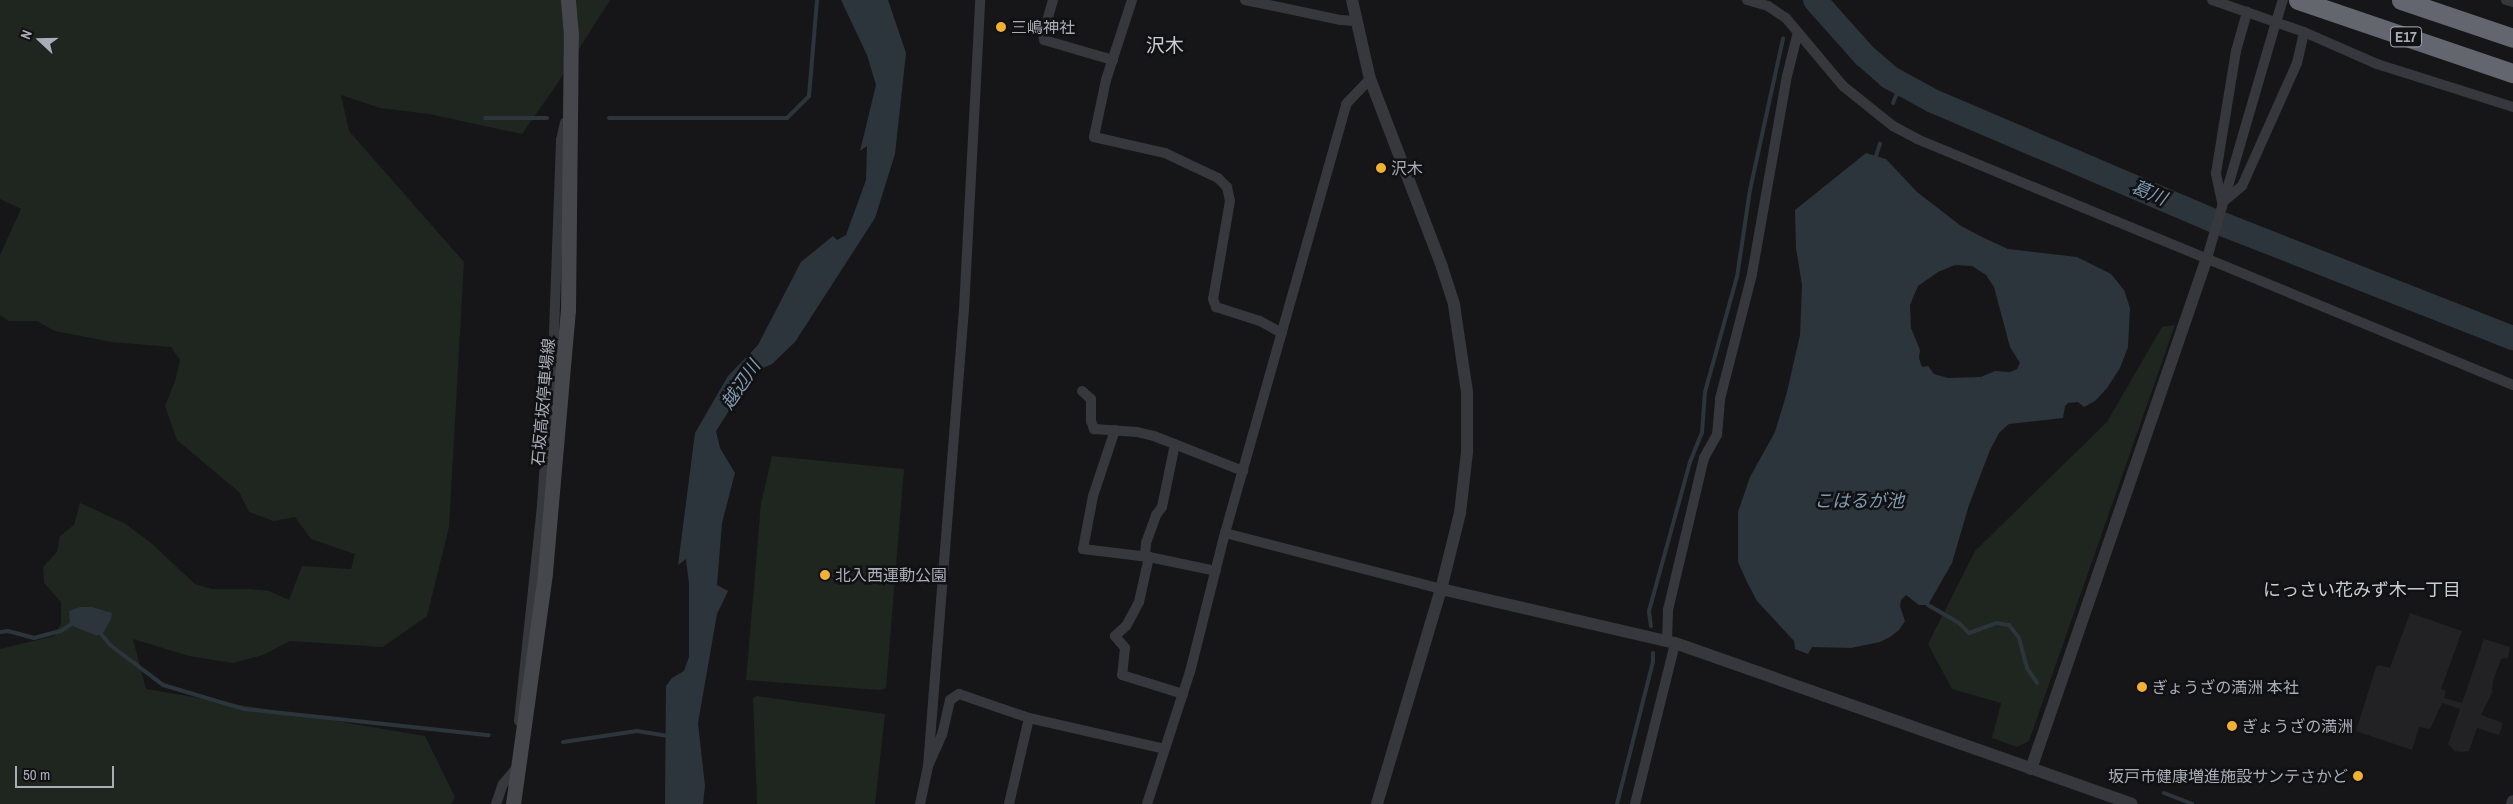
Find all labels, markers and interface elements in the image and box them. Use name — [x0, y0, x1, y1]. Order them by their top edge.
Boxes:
north arrow — [15, 15, 65, 65]
place label: 三嶋神社 — [1011, 17, 1075, 37]
marker: 三嶋神社 — [995, 21, 1007, 33]
road number: E17 — [2390, 24, 2422, 50]
text: N — [16, 28, 36, 42]
district label: 沢木 — [1146, 35, 1184, 57]
place label: 沢木 — [1391, 158, 1423, 178]
marker: 沢木 — [1375, 162, 1387, 174]
water label: 葛川 — [2128, 176, 2170, 210]
street label: 石坂高坂停車場線 — [528, 337, 558, 467]
water label: 越辺川 — [717, 357, 765, 413]
water label: こはるが池 — [1814, 490, 1904, 512]
place label: 北入西運動公園 — [835, 565, 947, 585]
marker: 北入西運動公園 — [819, 569, 831, 581]
district label: にっさい花みず木一丁目 — [2263, 579, 2461, 601]
place label: ぎょうざの満洲 本社 — [2152, 677, 2300, 697]
marker: ぎょうざの満洲 本社 — [2136, 681, 2148, 693]
place label: ぎょうざの満洲 — [2242, 716, 2354, 736]
marker: ぎょうざの満洲 — [2226, 720, 2238, 732]
scale bar — [18, 756, 116, 788]
text: 50 m — [23, 764, 50, 785]
place label: 坂戸市健康増進施設サンテさかど — [2108, 766, 2348, 786]
marker: 坂戸市健康増進施設サンテさかど — [2352, 770, 2364, 782]

